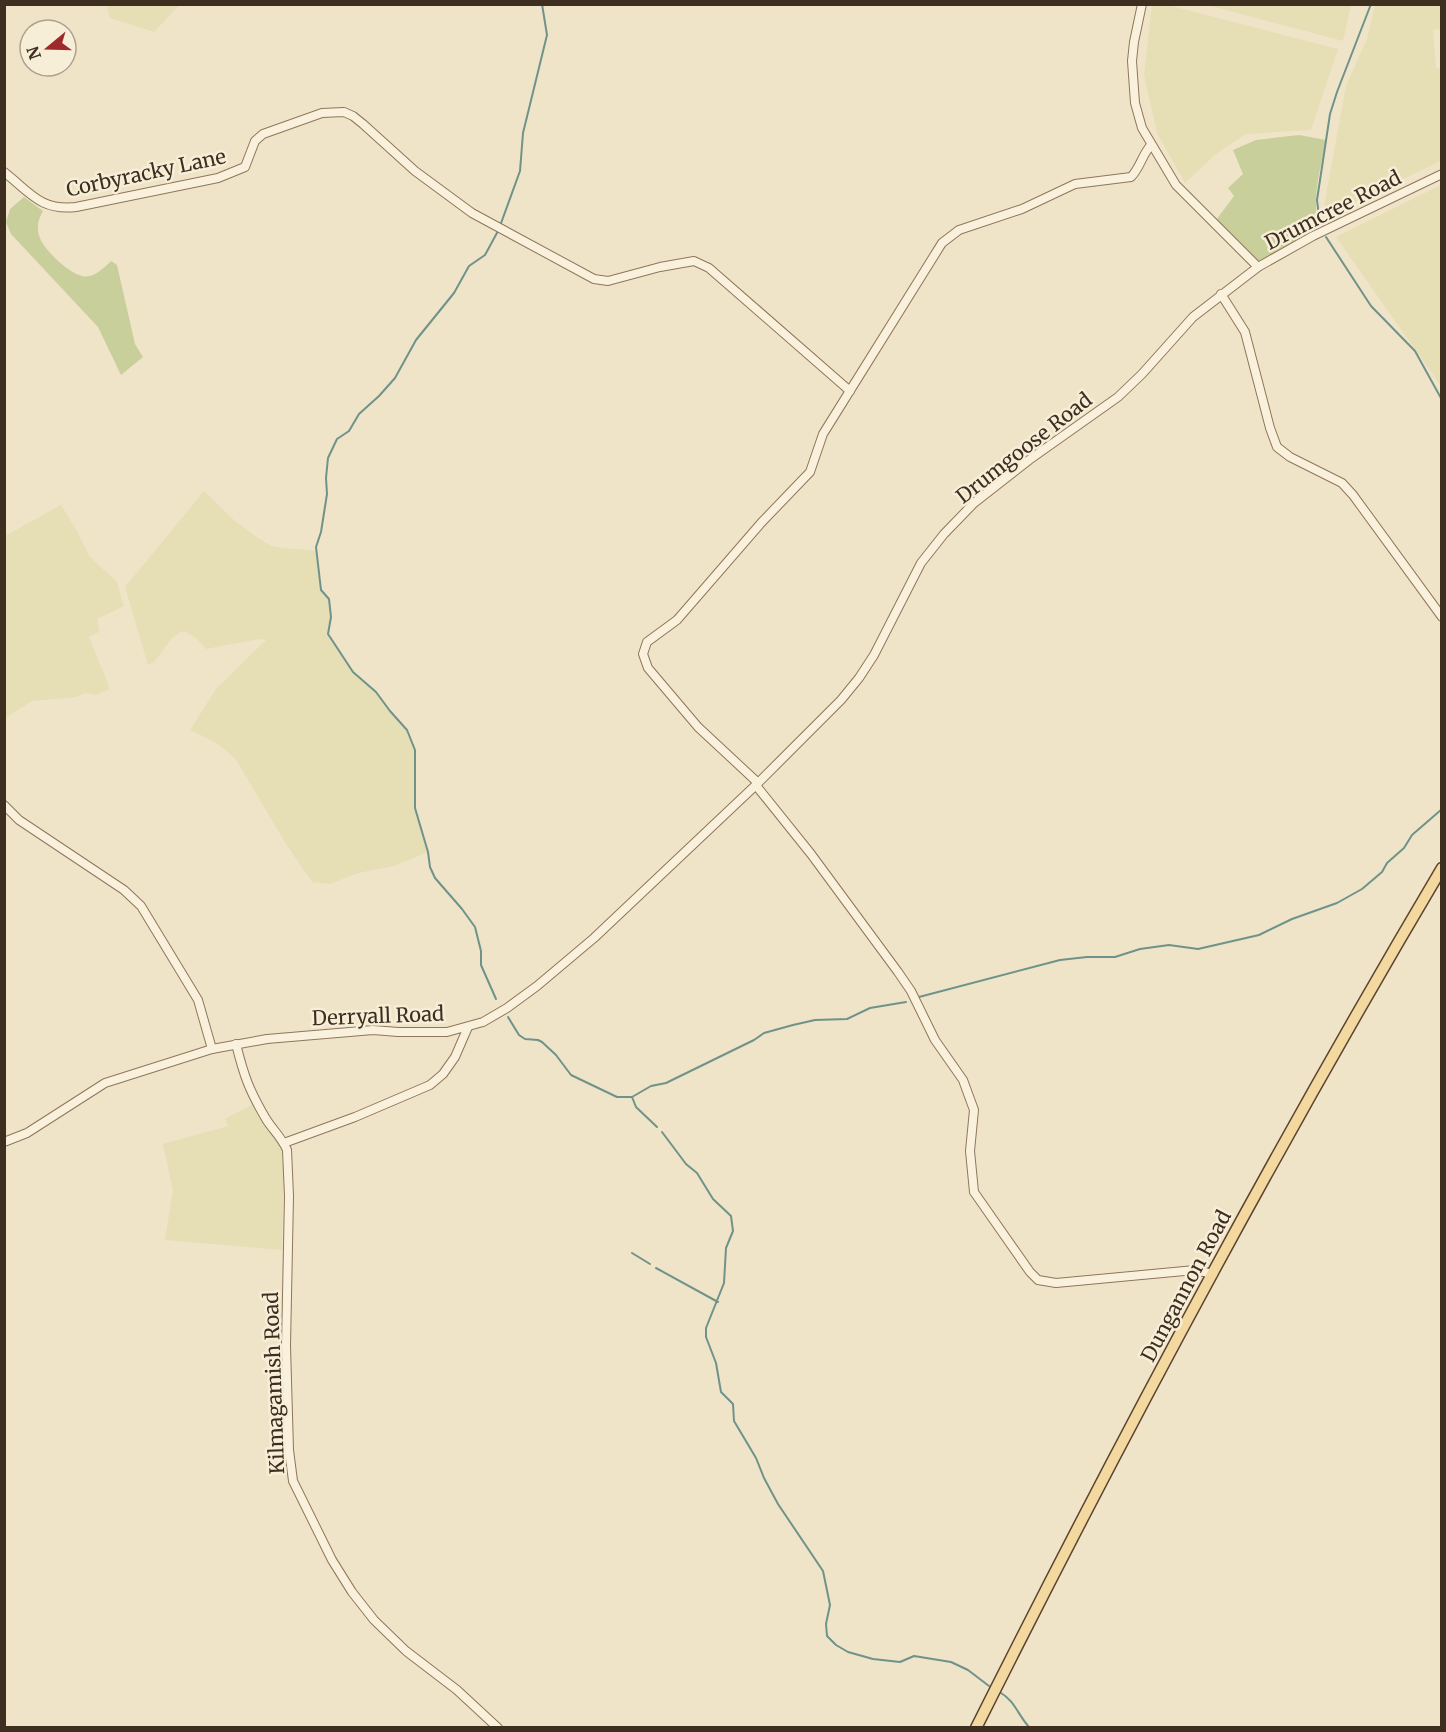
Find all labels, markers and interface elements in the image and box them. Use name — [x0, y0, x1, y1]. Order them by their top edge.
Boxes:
north arrow — [18, 18, 78, 78]
text: N — [22, 43, 45, 62]
street label: Corbyracky Lane — [64, 143, 228, 202]
street label: Drumcree Road — [1261, 164, 1405, 255]
street label: Drumgoose Road — [951, 387, 1097, 508]
street label: Derryall Road — [311, 1001, 445, 1030]
street label: Dungannon Road — [1135, 1206, 1236, 1366]
street label: Kilmagamish Road — [258, 1291, 289, 1475]

